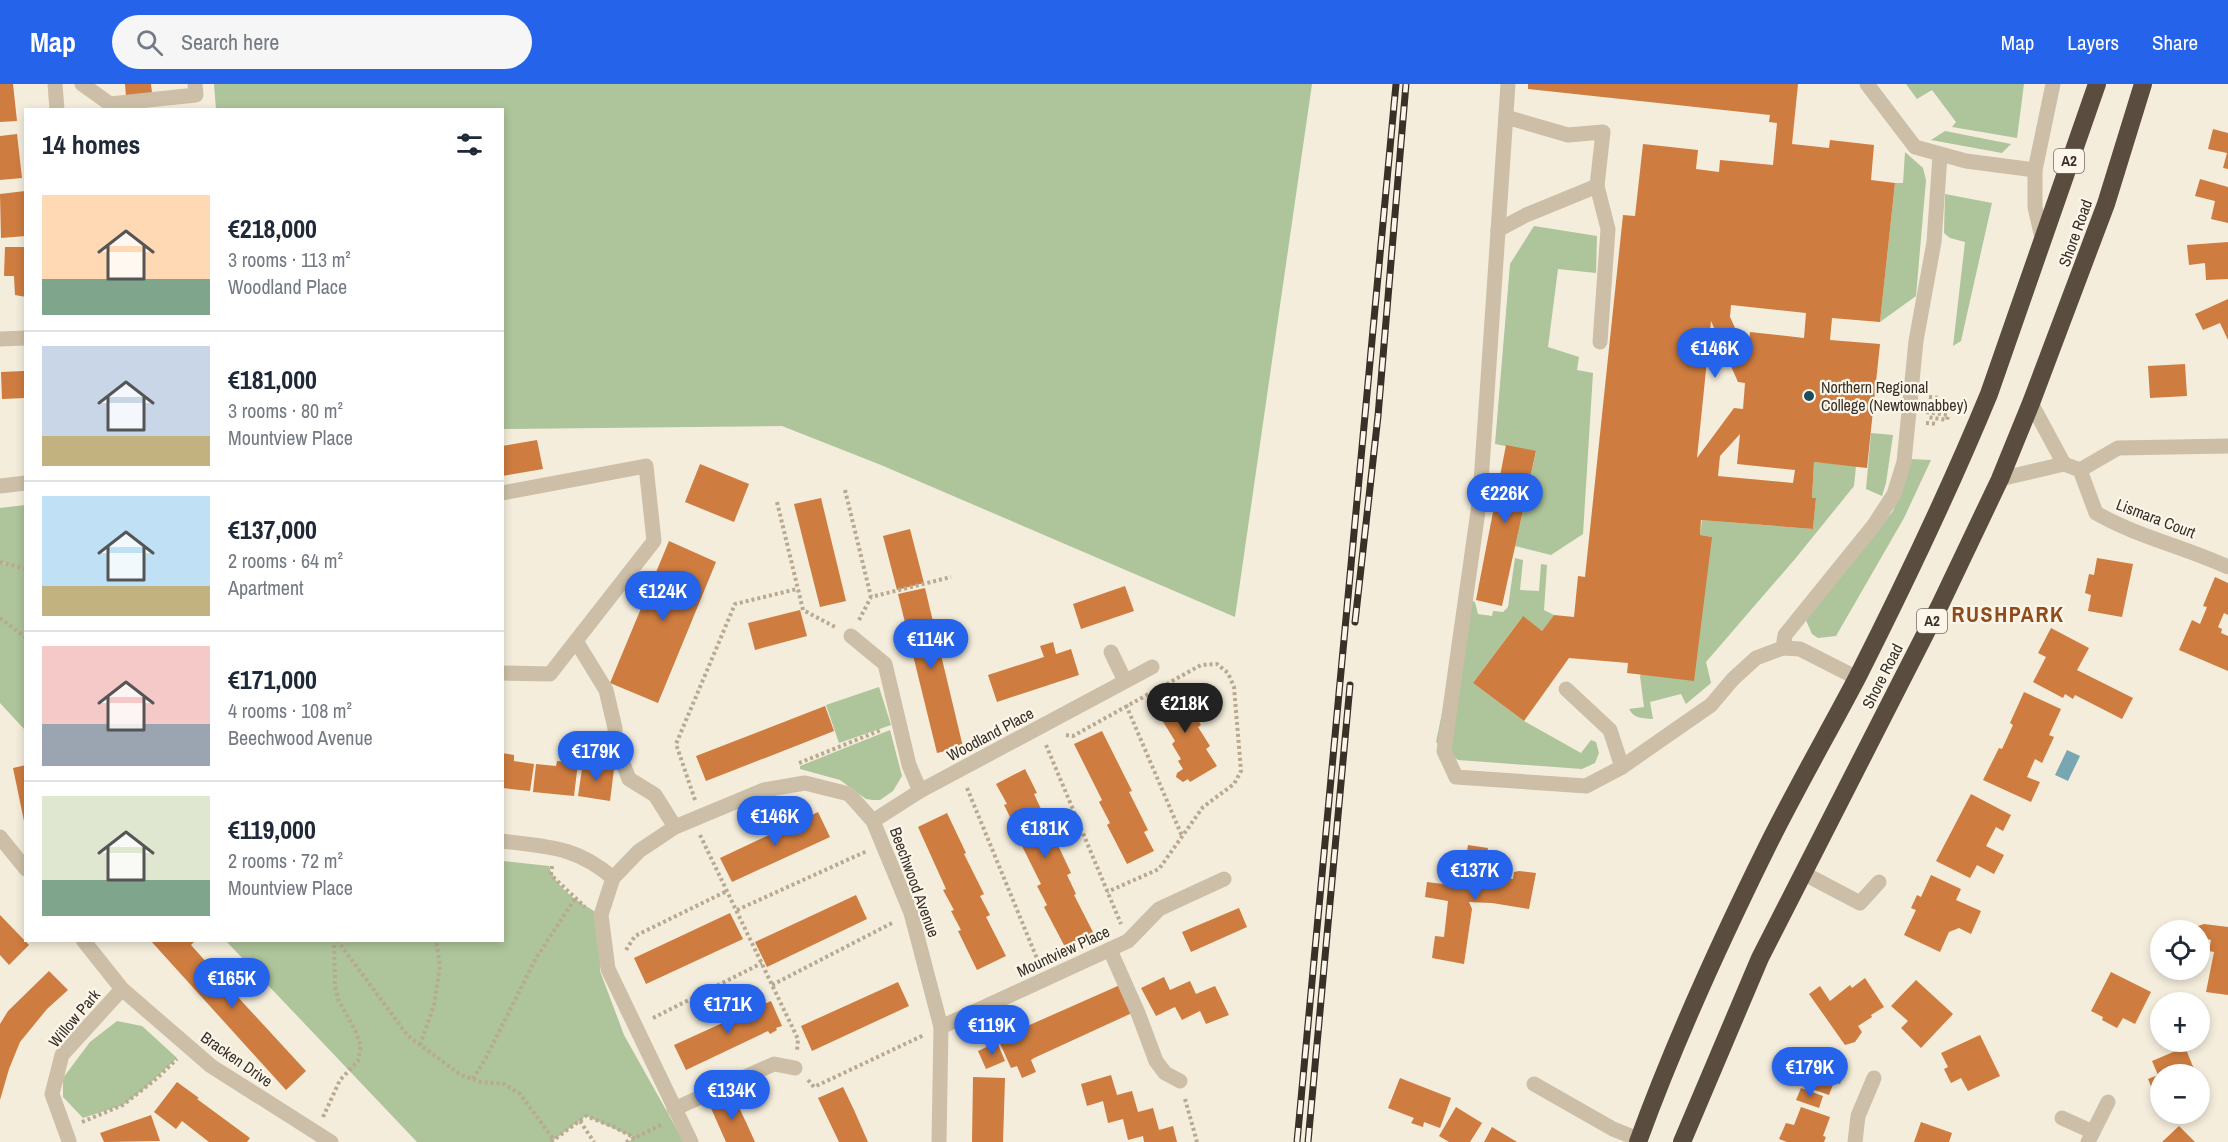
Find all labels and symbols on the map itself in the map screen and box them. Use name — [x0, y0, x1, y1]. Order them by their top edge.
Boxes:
road number: A2 — [2054, 149, 2084, 173]
street label: Shore Road — [2053, 196, 2097, 270]
pin: €146K — [1673, 328, 1757, 379]
place label: Northern Regional College (Newtownabbey) — [1821, 376, 1968, 416]
marker: Northern Regional College (Newtownabbey) — [1802, 389, 1816, 403]
pin: €226K — [1463, 473, 1547, 524]
street label: Lismara Court — [2113, 493, 2199, 543]
pin: €124K — [621, 571, 705, 622]
district label: RUSHPARK — [1952, 599, 2064, 629]
road number: A2 — [1917, 609, 1947, 633]
pin: €114K — [889, 619, 973, 670]
street label: Shore Road — [1856, 640, 1908, 712]
pin: €218K — [1143, 683, 1227, 734]
street label: Woodland Place — [943, 702, 1037, 766]
pin: €179K — [554, 731, 638, 782]
pin: €146K — [733, 796, 817, 847]
pin: €181K — [1003, 808, 1087, 859]
street label: Beechwood Avenue — [885, 824, 945, 940]
pin: €137K — [1433, 850, 1517, 901]
street label: Mountview Place — [1013, 920, 1113, 982]
pin: €165K — [190, 958, 274, 1009]
street label: Willow Park — [43, 984, 105, 1052]
pin: €171K — [686, 984, 770, 1035]
pin: €119K — [950, 1005, 1034, 1056]
street label: Bracken Drive — [197, 1026, 277, 1092]
pin: €179K — [1768, 1047, 1852, 1098]
pin: €134K — [690, 1070, 774, 1121]

